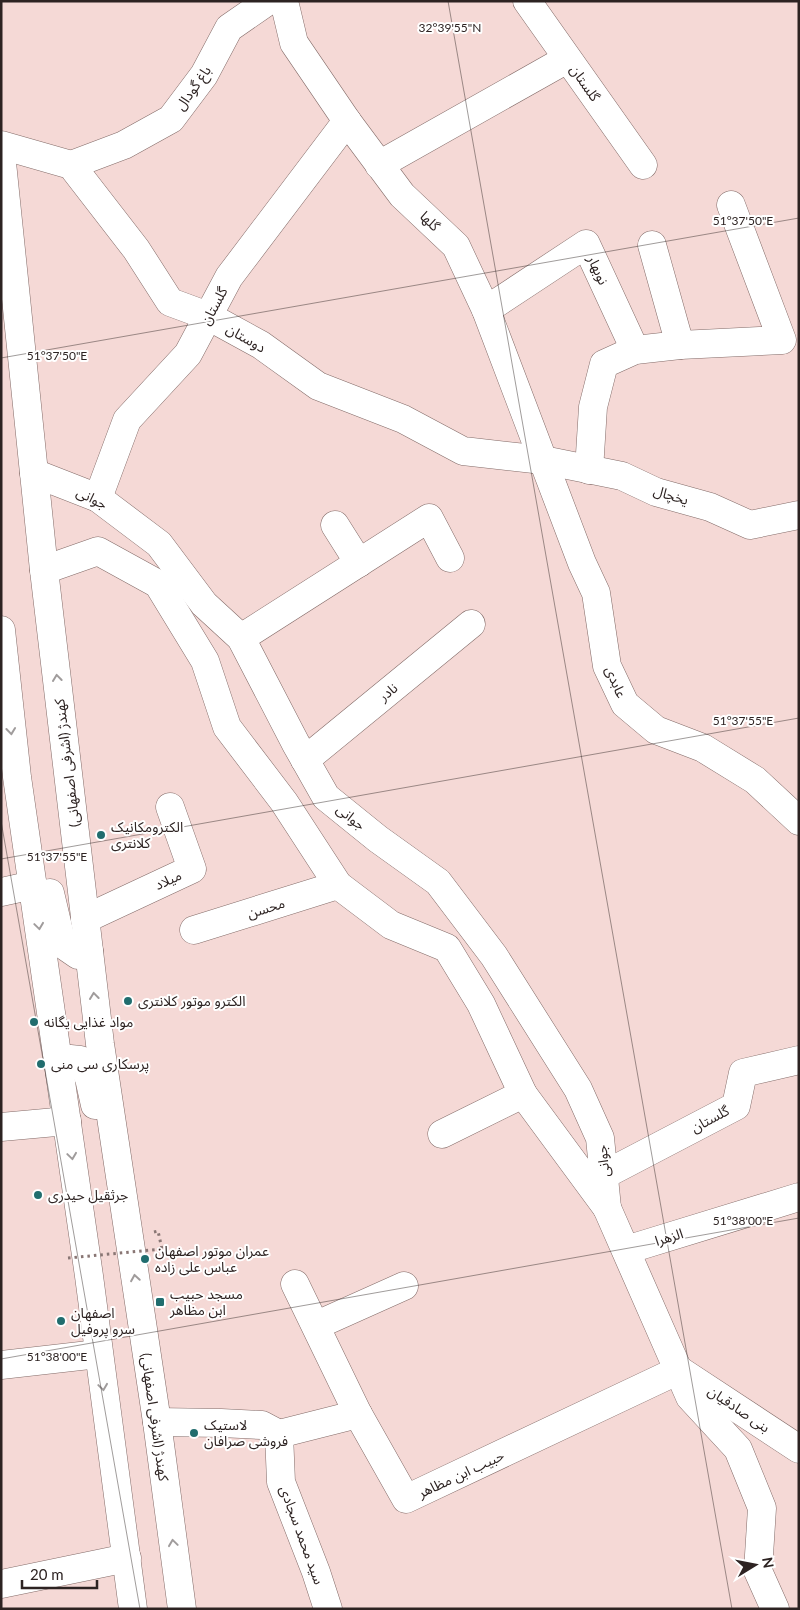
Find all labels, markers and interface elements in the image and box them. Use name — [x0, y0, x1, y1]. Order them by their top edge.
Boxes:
text: 32°39'55"N — [419, 20, 481, 35]
street label: گلستان — [566, 61, 604, 105]
street label: باغ گودال — [171, 62, 217, 115]
street label: گلها — [416, 207, 444, 235]
text: 51°37'50"E — [713, 213, 773, 228]
street label: نوبهار — [583, 251, 613, 288]
street label: گلستان — [196, 284, 232, 328]
street label: دوستان — [223, 320, 269, 357]
text: 51°37'50"E — [27, 348, 87, 363]
street label: یخچال — [651, 481, 691, 510]
street label: جوانی — [74, 483, 110, 513]
street label: عابدی — [601, 663, 631, 701]
one-way arrow — [52, 674, 63, 682]
street label: نادر — [374, 679, 401, 706]
street label: کهندژ (اشرفی اصفهانی) — [50, 698, 84, 828]
text: 51°37'55"E — [713, 713, 773, 728]
one-way arrow — [5, 727, 16, 735]
street label: جوانی — [333, 800, 369, 834]
place label: الکترومکانیک کلانتری — [111, 818, 183, 852]
marker: الکترومکانیک کلانتری — [95, 829, 107, 841]
text: 51°37'55"E — [27, 849, 87, 864]
street label: میلاد — [152, 866, 184, 893]
street label: محسن — [245, 894, 287, 922]
one-way arrow — [33, 922, 43, 930]
one-way arrow — [89, 992, 100, 1000]
place label: الکترو موتور کلانتری — [138, 992, 246, 1010]
marker: الکترو موتور کلانتری — [122, 995, 134, 1007]
place label: مواد غذایی یگانه — [44, 1013, 133, 1031]
marker: مواد غذایی یگانه — [28, 1016, 40, 1028]
place label: پرسکاری سی منی — [51, 1055, 149, 1074]
marker: پرسکاری سی منی — [35, 1058, 47, 1070]
street label: گلستان — [688, 1101, 732, 1137]
street label: جوانی — [592, 1144, 614, 1178]
one-way arrow — [66, 1152, 76, 1161]
place label: جرثقیل حیدری — [48, 1186, 128, 1204]
marker: جرثقیل حیدری — [32, 1189, 44, 1201]
text: 51°38'00"E — [713, 1213, 773, 1228]
street label: الزهرا — [653, 1224, 685, 1250]
place label: عمران موتور اصفهان عباس علی زاده — [155, 1242, 269, 1276]
marker: عمران موتور اصفهان عباس علی زاده — [139, 1253, 151, 1265]
one-way arrow — [130, 1274, 141, 1282]
place label: مسجد حبیب ابن مظاهر — [169, 1285, 243, 1319]
marker: مسجد حبیب ابن مظاهر — [154, 1296, 166, 1308]
place label: اصفهان سرو پروفیل — [71, 1304, 135, 1339]
marker: اصفهان سرو پروفیل — [55, 1315, 67, 1327]
text: 51°38'00"E — [27, 1349, 87, 1364]
street label: کهندژ (اشرفی اصفهانی) — [137, 1352, 173, 1482]
street label: بنی صادقیان — [705, 1382, 774, 1436]
one-way arrow — [97, 1383, 108, 1391]
place label: لاستیک فروشی صرافان — [204, 1416, 288, 1450]
marker: لاستیک فروشی صرافان — [188, 1427, 200, 1439]
street label: حبیب ابن مظاهر — [414, 1446, 507, 1502]
street label: سید محمد سجادی — [276, 1483, 328, 1587]
one-way arrow — [168, 1539, 179, 1547]
north arrow — [730, 1540, 780, 1590]
text: N — [759, 1556, 778, 1569]
scale bar — [22, 1558, 98, 1590]
text: 20 m — [30, 1565, 64, 1583]

